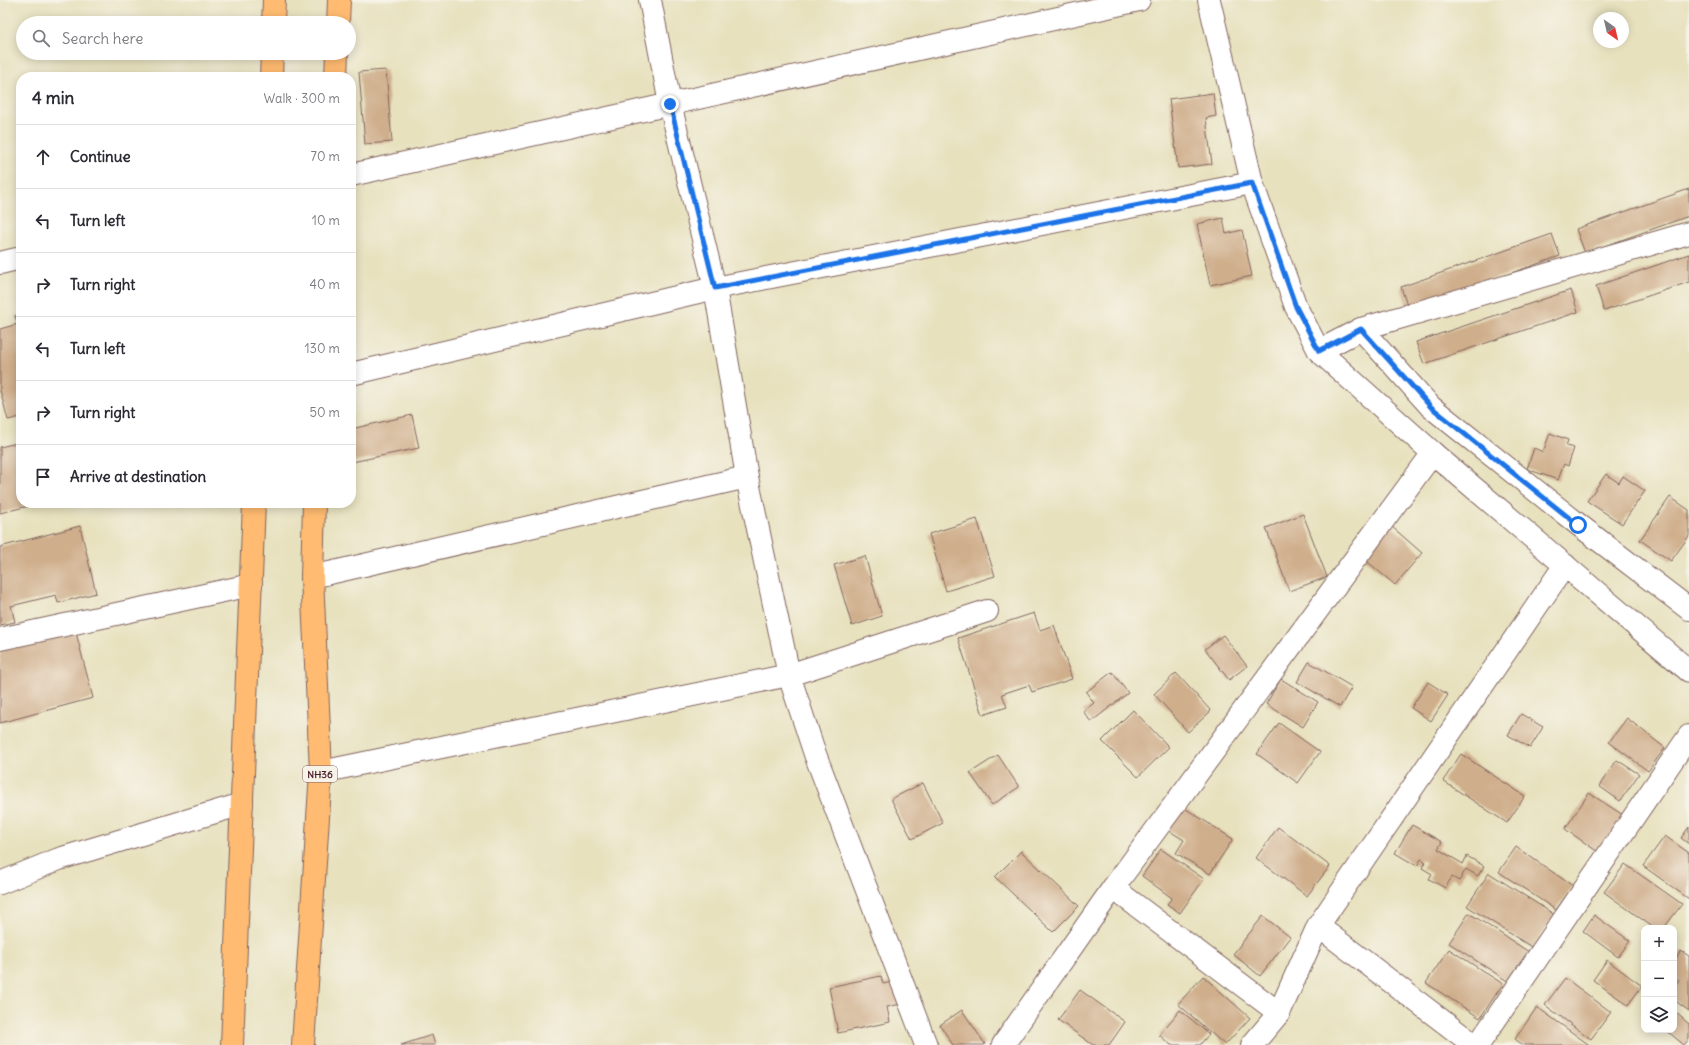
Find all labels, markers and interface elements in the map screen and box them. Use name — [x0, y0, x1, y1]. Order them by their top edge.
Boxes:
north arrow — [1593, 12, 1629, 48]
search box — [16, 16, 356, 60]
icon: search — [30, 27, 52, 49]
text: Search here — [62, 29, 143, 48]
text: 4 min — [32, 87, 74, 109]
text: Walk · 300 m — [264, 90, 340, 107]
route end — [661, 95, 679, 113]
icon: ahead — [32, 146, 54, 168]
text: Continue — [70, 147, 131, 166]
text: 70 m — [311, 148, 340, 165]
icon: left — [32, 210, 54, 232]
text: Turn left — [70, 211, 125, 230]
text: 10 m — [312, 212, 340, 229]
icon: right — [32, 274, 54, 296]
text: Turn right — [70, 275, 135, 294]
text: 40 m — [309, 276, 340, 293]
icon: left — [32, 338, 54, 360]
text: Turn left — [70, 339, 125, 358]
text: 130 m — [304, 340, 340, 357]
icon: right — [32, 402, 54, 424]
text: Turn right — [70, 403, 135, 422]
text: 50 m — [309, 404, 340, 421]
icon: arrive — [32, 466, 54, 488]
text: Arrive at destination — [70, 467, 206, 486]
route start — [1569, 516, 1587, 534]
road number: NH36 — [303, 766, 337, 782]
map controls — [1641, 925, 1677, 1033]
button: + — [1641, 925, 1677, 961]
button: − — [1641, 961, 1677, 997]
button: layers — [1641, 997, 1677, 1033]

